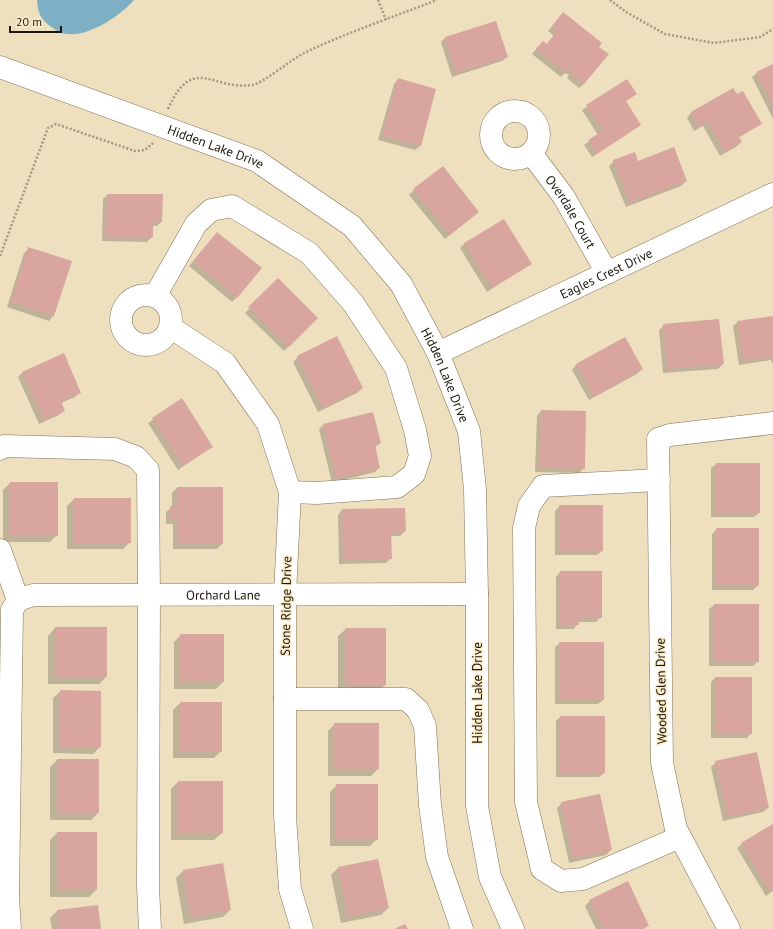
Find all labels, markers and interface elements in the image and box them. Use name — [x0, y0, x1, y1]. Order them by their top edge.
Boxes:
scale bar — [10, 8, 61, 34]
text: 20 m — [16, 14, 42, 29]
street label: Hidden Lake Drive — [165, 121, 268, 172]
street label: Overdale Court — [542, 171, 600, 252]
street label: Eagles Crest Drive — [557, 244, 655, 302]
street label: Hidden Lake Drive — [417, 324, 473, 425]
street label: Stone Ridge Drive — [277, 556, 295, 656]
street label: Orchard Lane — [186, 586, 260, 603]
street label: Wooded Glen Drive — [652, 638, 670, 744]
street label: Hidden Lake Drive — [469, 642, 486, 744]

